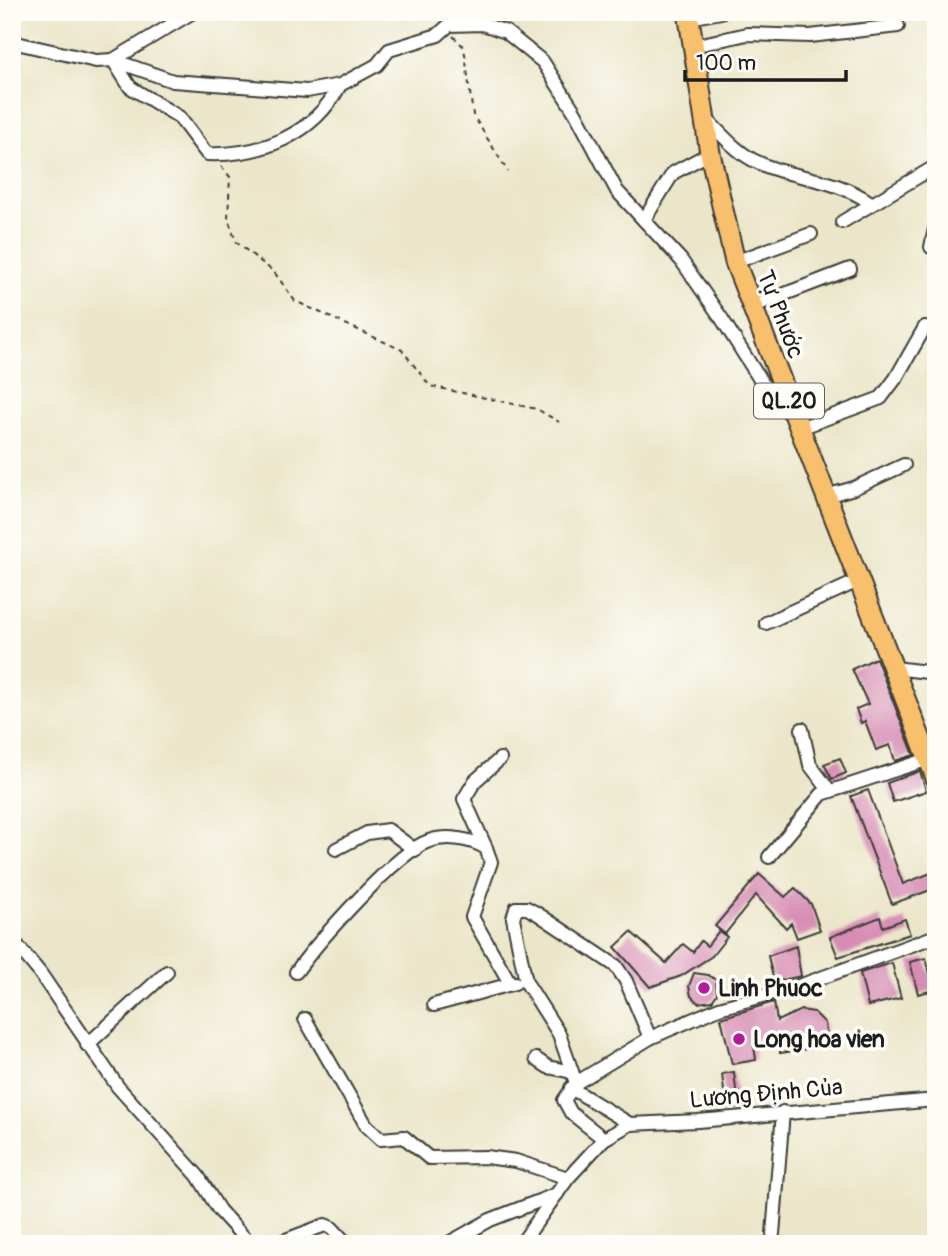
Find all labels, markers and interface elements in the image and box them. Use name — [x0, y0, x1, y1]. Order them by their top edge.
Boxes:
scale bar — [685, 38, 846, 82]
text: 100 m — [696, 50, 756, 77]
street label: Tự Phước — [751, 266, 811, 362]
road number: QL.20 — [754, 384, 824, 418]
place label: Linh Phuoc — [718, 974, 823, 1003]
marker: Linh Phuoc — [696, 980, 712, 996]
place label: Long hoa vien — [753, 1025, 885, 1054]
marker: Long hoa vien — [731, 1031, 747, 1047]
street label: Lương Định Của — [688, 1072, 844, 1115]

